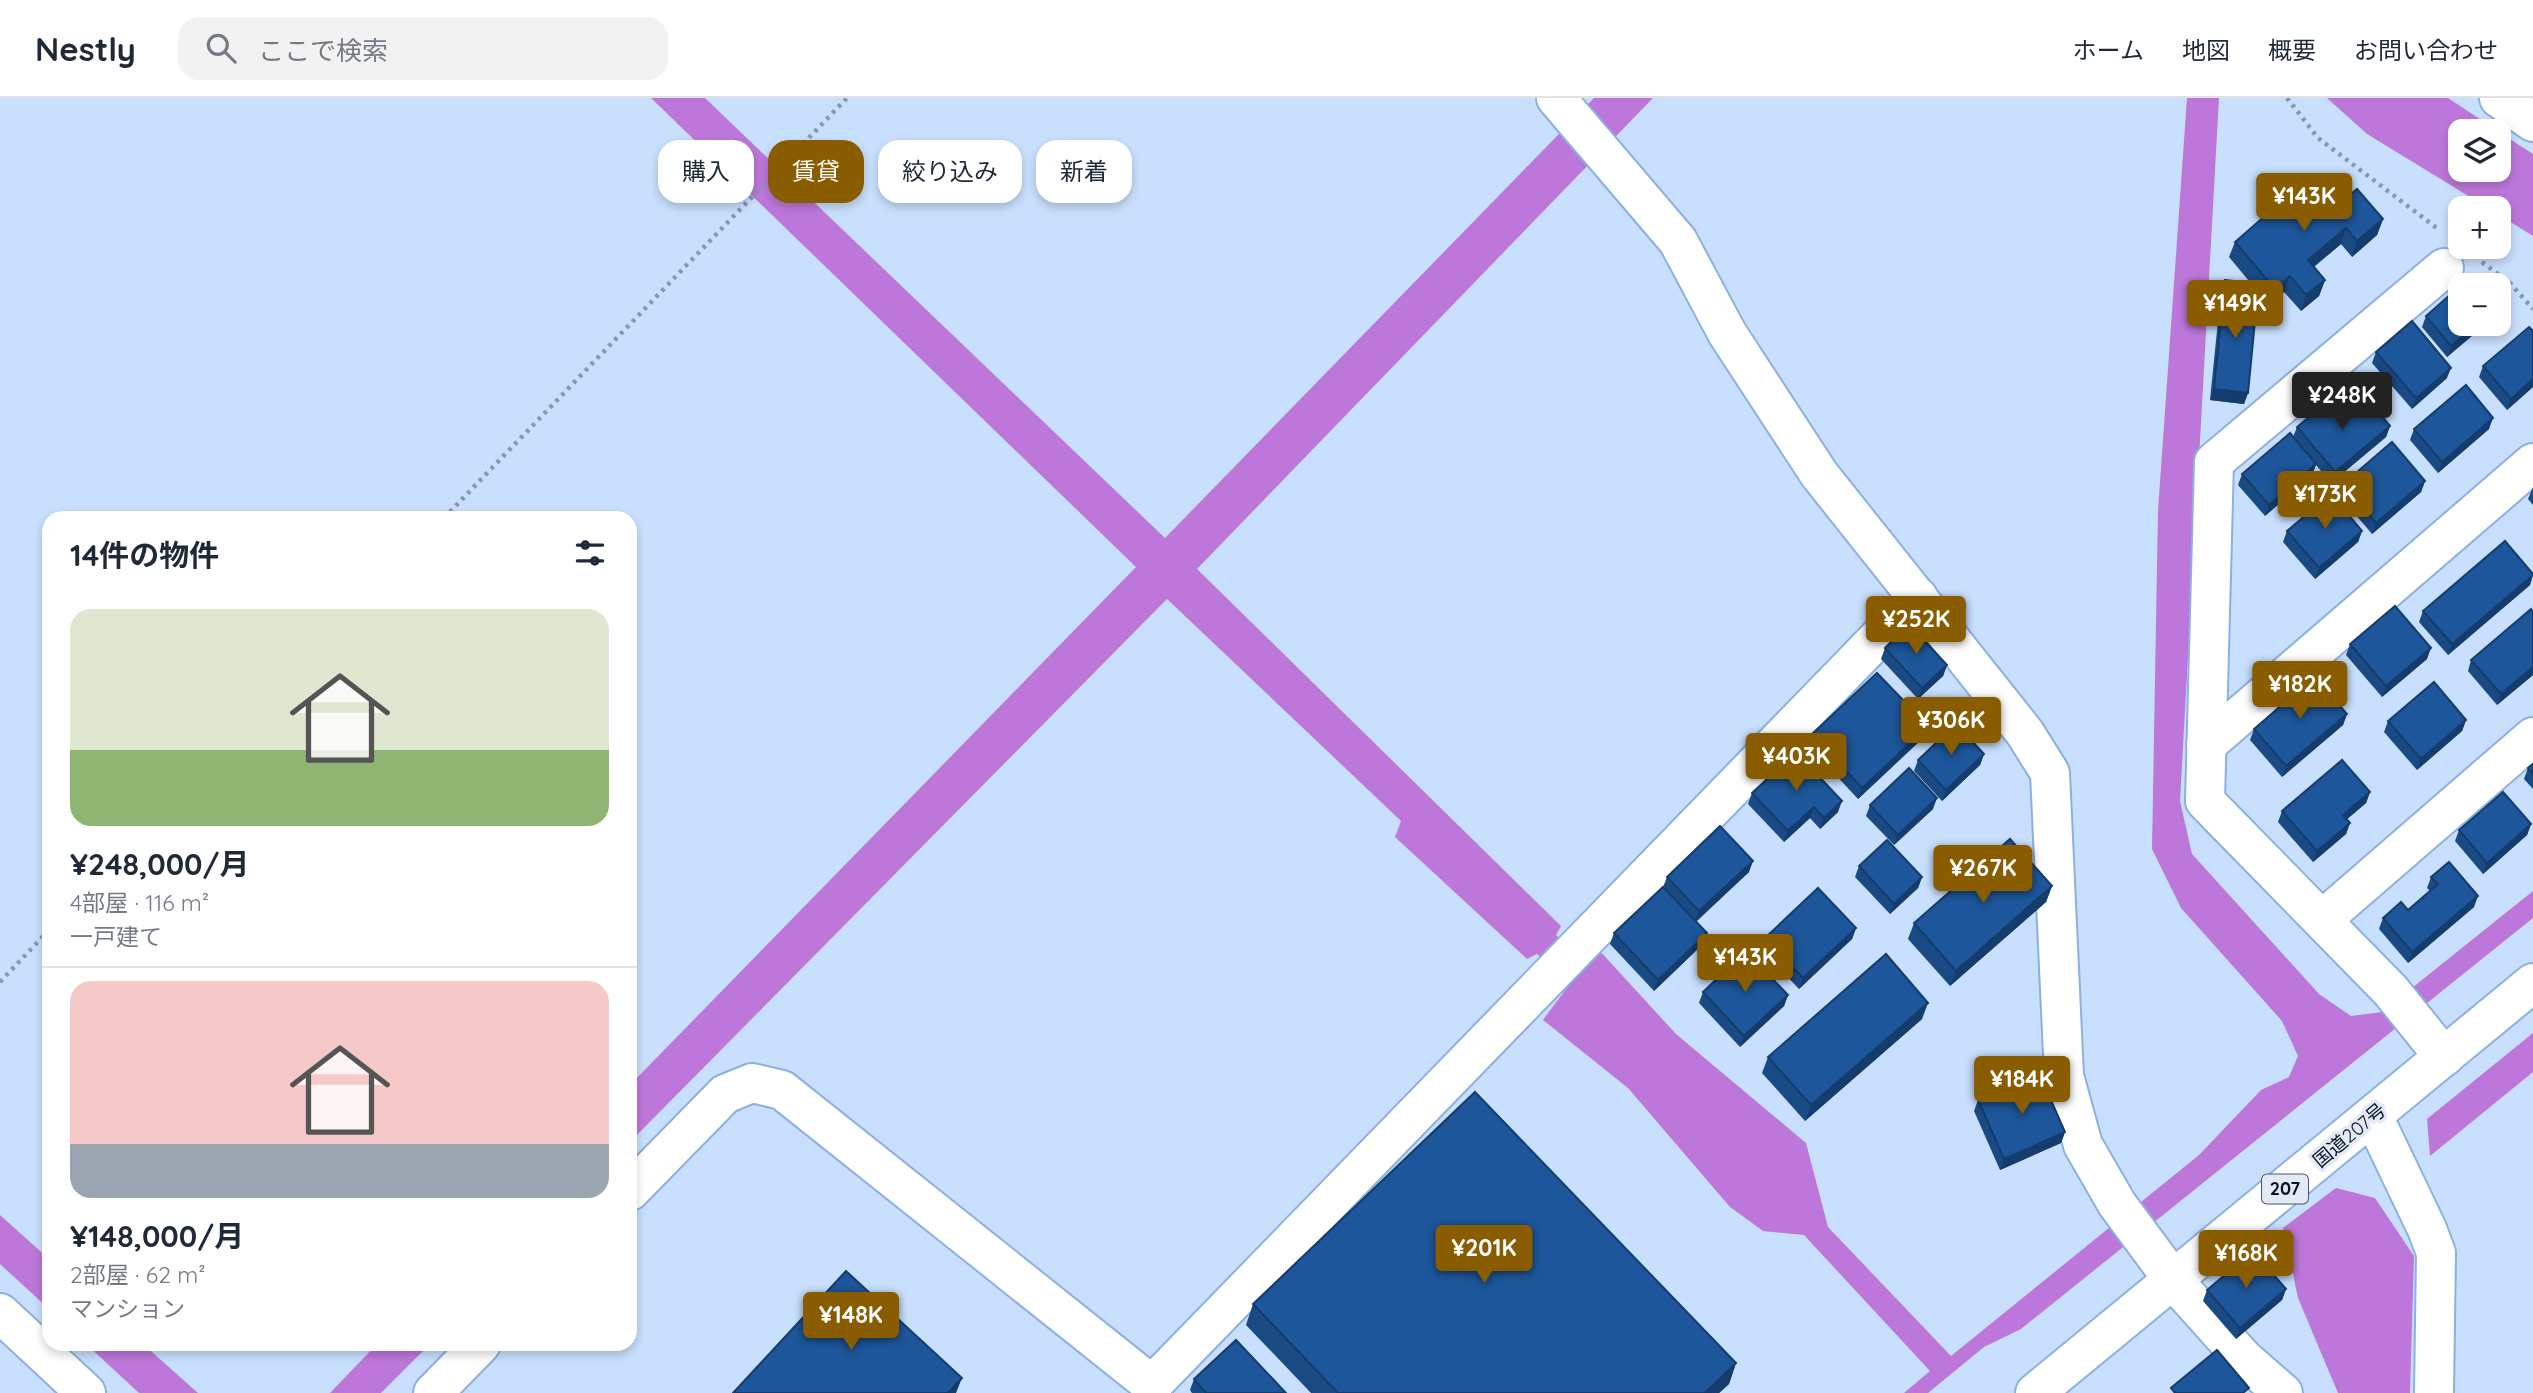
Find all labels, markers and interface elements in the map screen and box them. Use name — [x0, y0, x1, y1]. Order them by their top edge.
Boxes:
search box — [178, 17, 668, 80]
text: Nestly — [35, 28, 136, 69]
icon: search — [202, 29, 240, 67]
text: ここで検索 — [258, 34, 388, 67]
text: ホーム — [2073, 35, 2144, 65]
text: 地図 — [2182, 35, 2230, 65]
text: 概要 — [2268, 35, 2316, 65]
text: お問い合わせ — [2354, 35, 2498, 65]
map controls — [2448, 119, 2511, 336]
button: layers — [2448, 119, 2511, 182]
chip: 購入 — [658, 140, 754, 203]
chip: 賃貸 — [768, 140, 864, 203]
chip: 絞り込み — [878, 140, 1022, 203]
chip: 新着 — [1036, 140, 1132, 203]
pin: ¥143K — [2255, 174, 2353, 233]
text: ¥143K — [2272, 181, 2336, 210]
button: + — [2448, 196, 2511, 259]
button: − — [2448, 273, 2511, 336]
pin: ¥149K — [2186, 280, 2284, 340]
text: ¥149K — [2203, 288, 2267, 317]
pin: ¥248K — [2293, 372, 2391, 432]
text: ¥248K — [2308, 380, 2376, 409]
pin: ¥173K — [2276, 472, 2374, 531]
text: ¥173K — [2294, 479, 2356, 508]
icon: filters — [571, 534, 609, 572]
text: 14件の物件 — [70, 536, 219, 574]
pin: ¥252K — [1867, 596, 1965, 656]
text: ¥252K — [1882, 604, 1950, 633]
icon: home — [277, 655, 403, 781]
pin: ¥182K — [2251, 662, 2349, 721]
text: ¥182K — [2268, 669, 2332, 698]
pin: ¥306K — [1902, 698, 2000, 757]
text: ¥306K — [1917, 705, 1985, 734]
pin: ¥403K — [1747, 734, 1845, 793]
text: ¥403K — [1762, 741, 1830, 770]
text: ¥248,000/月 — [70, 845, 250, 883]
pin: ¥267K — [1934, 846, 2032, 905]
text: ¥267K — [1949, 853, 2017, 882]
text: 4部屋 · 116 m² — [70, 888, 209, 917]
text: 一戸建て — [70, 922, 162, 951]
pin: ¥143K — [1696, 934, 1794, 994]
text: ¥143K — [1713, 942, 1777, 971]
icon: home — [277, 1027, 403, 1153]
pin: ¥184K — [1973, 1056, 2071, 1116]
text: ¥184K — [1990, 1064, 2054, 1093]
street label: 国道207号 — [2308, 1098, 2390, 1172]
road number: 207 — [2262, 1174, 2308, 1204]
text: ¥148,000/月 — [70, 1217, 244, 1255]
pin: ¥201K — [1435, 1226, 1533, 1285]
pin: ¥168K — [2197, 1230, 2295, 1290]
text: ¥201K — [1452, 1233, 1516, 1262]
text: ¥168K — [2214, 1238, 2278, 1267]
text: 2部屋 · 62 m² — [70, 1260, 205, 1289]
pin: ¥148K — [802, 1292, 900, 1352]
text: マンション — [70, 1294, 185, 1323]
text: ¥148K — [819, 1300, 883, 1329]

